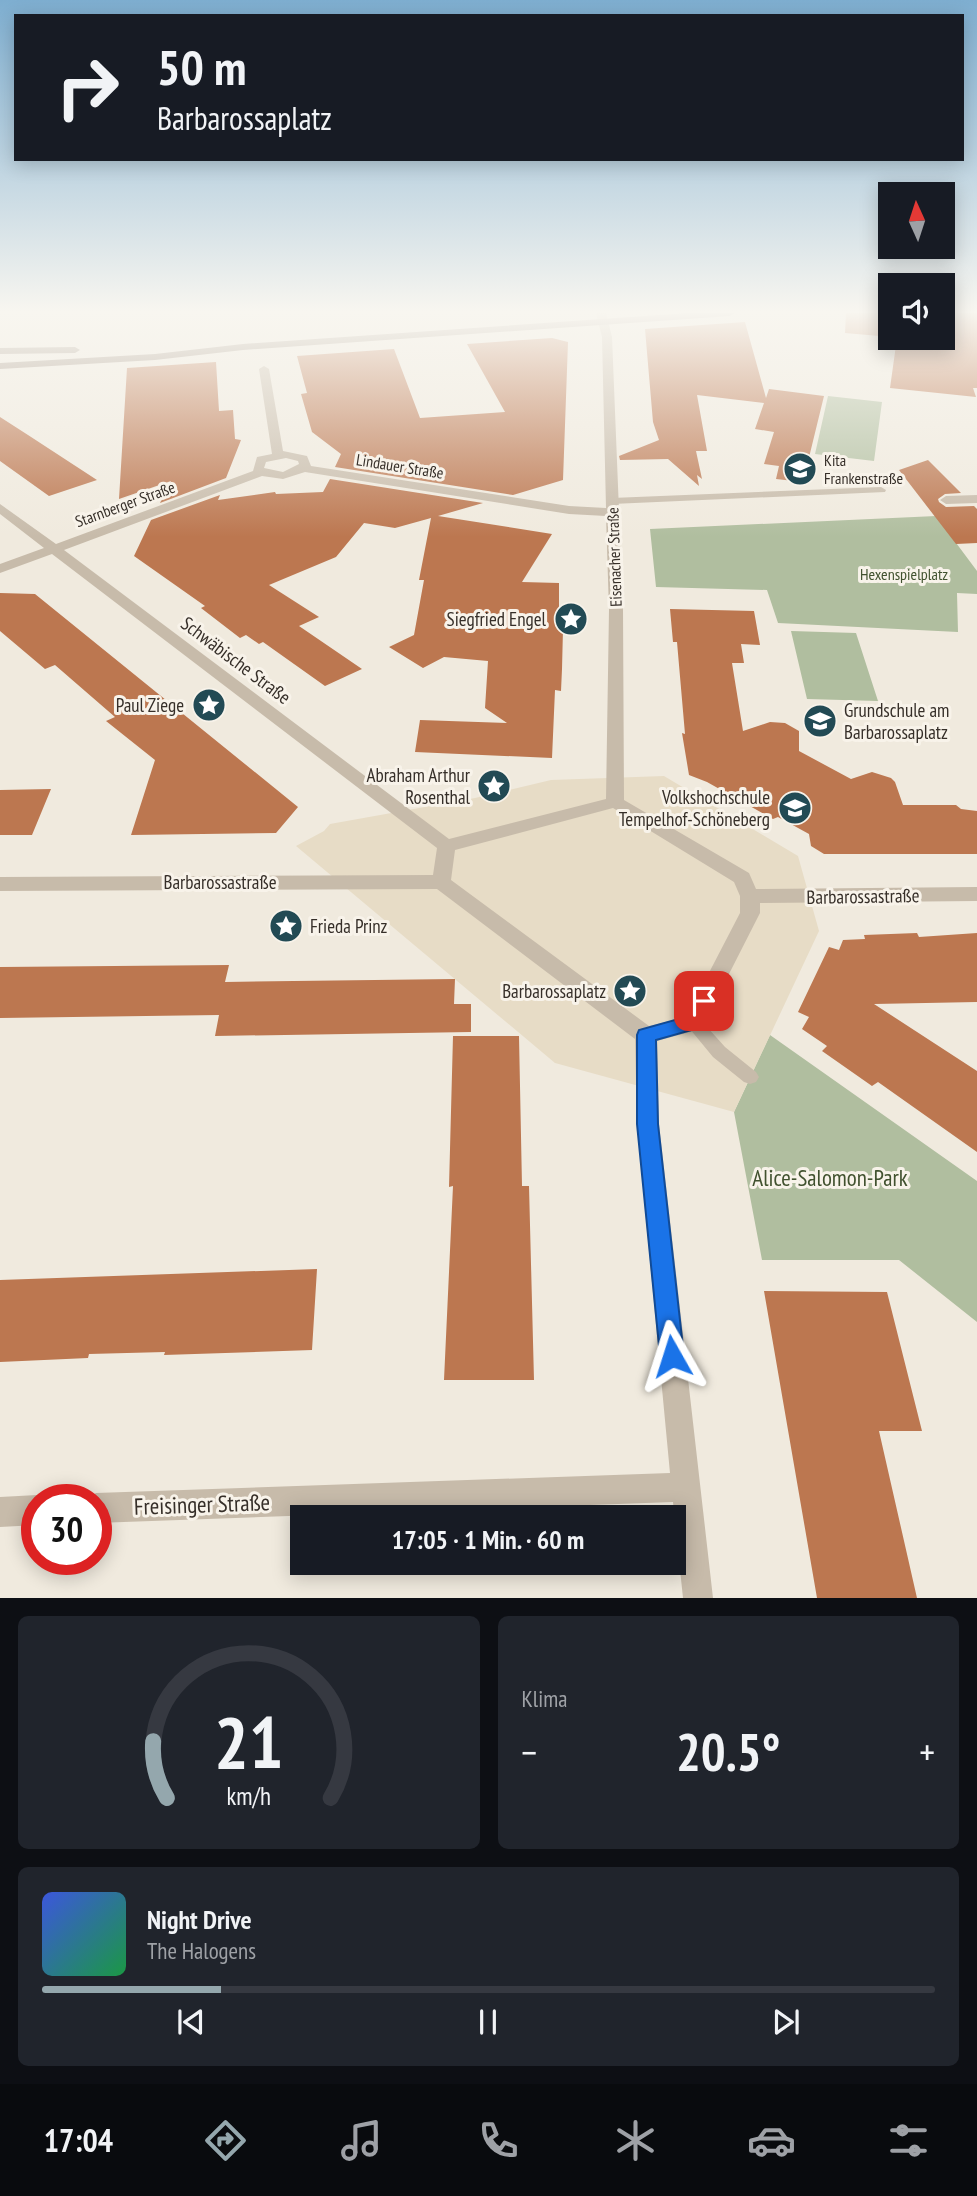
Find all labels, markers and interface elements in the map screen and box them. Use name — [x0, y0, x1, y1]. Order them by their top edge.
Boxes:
text: 50 m — [157, 35, 246, 99]
icon: right — [42, 42, 133, 133]
text: Barbarossaplatz — [157, 97, 332, 139]
north arrow — [878, 182, 956, 259]
map controls — [878, 182, 955, 350]
button: sound — [878, 273, 955, 350]
street label: Lindauer Straße — [355, 449, 445, 483]
school or university icon: Kita Frankenstraße — [781, 450, 819, 488]
place label: Kita Frankenstraße — [824, 450, 903, 488]
street label: Starnberger Straße — [72, 477, 178, 531]
street label: Eisenacher Straße — [602, 507, 626, 607]
park label: Hexenspielplatz — [860, 564, 948, 584]
place icon: Siegfried Engel — [552, 600, 590, 638]
place label: Siegfried Engel — [447, 607, 547, 631]
street label: Schwäbische Straße — [176, 611, 296, 709]
place icon: Paul Ziege — [190, 686, 228, 724]
place label: Paul Ziege — [116, 693, 184, 717]
place label: Grundschule am Barbarossaplatz — [844, 698, 949, 744]
school or university icon: Grundschule am Barbarossaplatz — [801, 702, 839, 740]
place label: Abraham Arthur Rosenthal — [366, 763, 471, 809]
place icon: Abraham Arthur Rosenthal — [475, 767, 513, 805]
place label: Volkshochschule Tempelhof-Schöneberg — [619, 785, 770, 831]
school or university icon: Volkshochschule Tempelhof-Schöneberg — [776, 789, 814, 827]
street label: Barbarossastraße — [163, 870, 277, 894]
street label: Barbarossastraße — [806, 883, 920, 909]
place icon: Frieda Prinz — [267, 907, 305, 945]
place label: Frieda Prinz — [310, 914, 388, 938]
pin — [674, 971, 734, 1031]
place icon: Barbarossaplatz — [611, 972, 649, 1010]
place label: Barbarossaplatz — [502, 979, 606, 1003]
icon: arrive — [685, 982, 723, 1020]
park label: Alice-Salomon-Park — [752, 1163, 908, 1192]
position arrow — [635, 1319, 709, 1393]
speed limit sign: 30 — [21, 1484, 112, 1575]
street label: Freisinger Straße — [133, 1487, 271, 1521]
text: 17:05 · 1 Min. · 60 m — [392, 1523, 584, 1556]
text: Klima — [522, 1684, 567, 1713]
text: 21 — [214, 1695, 284, 1789]
text: 20.5° — [676, 1718, 781, 1785]
text: − — [522, 1727, 537, 1776]
text: + — [919, 1727, 935, 1776]
text: km/h — [227, 1780, 271, 1812]
text: Night Drive — [147, 1903, 252, 1936]
text: The Halogens — [147, 1936, 256, 1965]
icon: previous — [172, 2003, 210, 2041]
icon: pause — [469, 2003, 507, 2041]
icon: next — [767, 2003, 805, 2041]
icon: directions — [201, 2116, 250, 2165]
icon: music — [337, 2116, 386, 2165]
icon: phone — [474, 2116, 523, 2165]
icon: climate — [611, 2116, 660, 2165]
icon: car — [747, 2116, 796, 2165]
icon: filters — [884, 2116, 933, 2165]
text: 17:04 — [44, 2119, 113, 2161]

